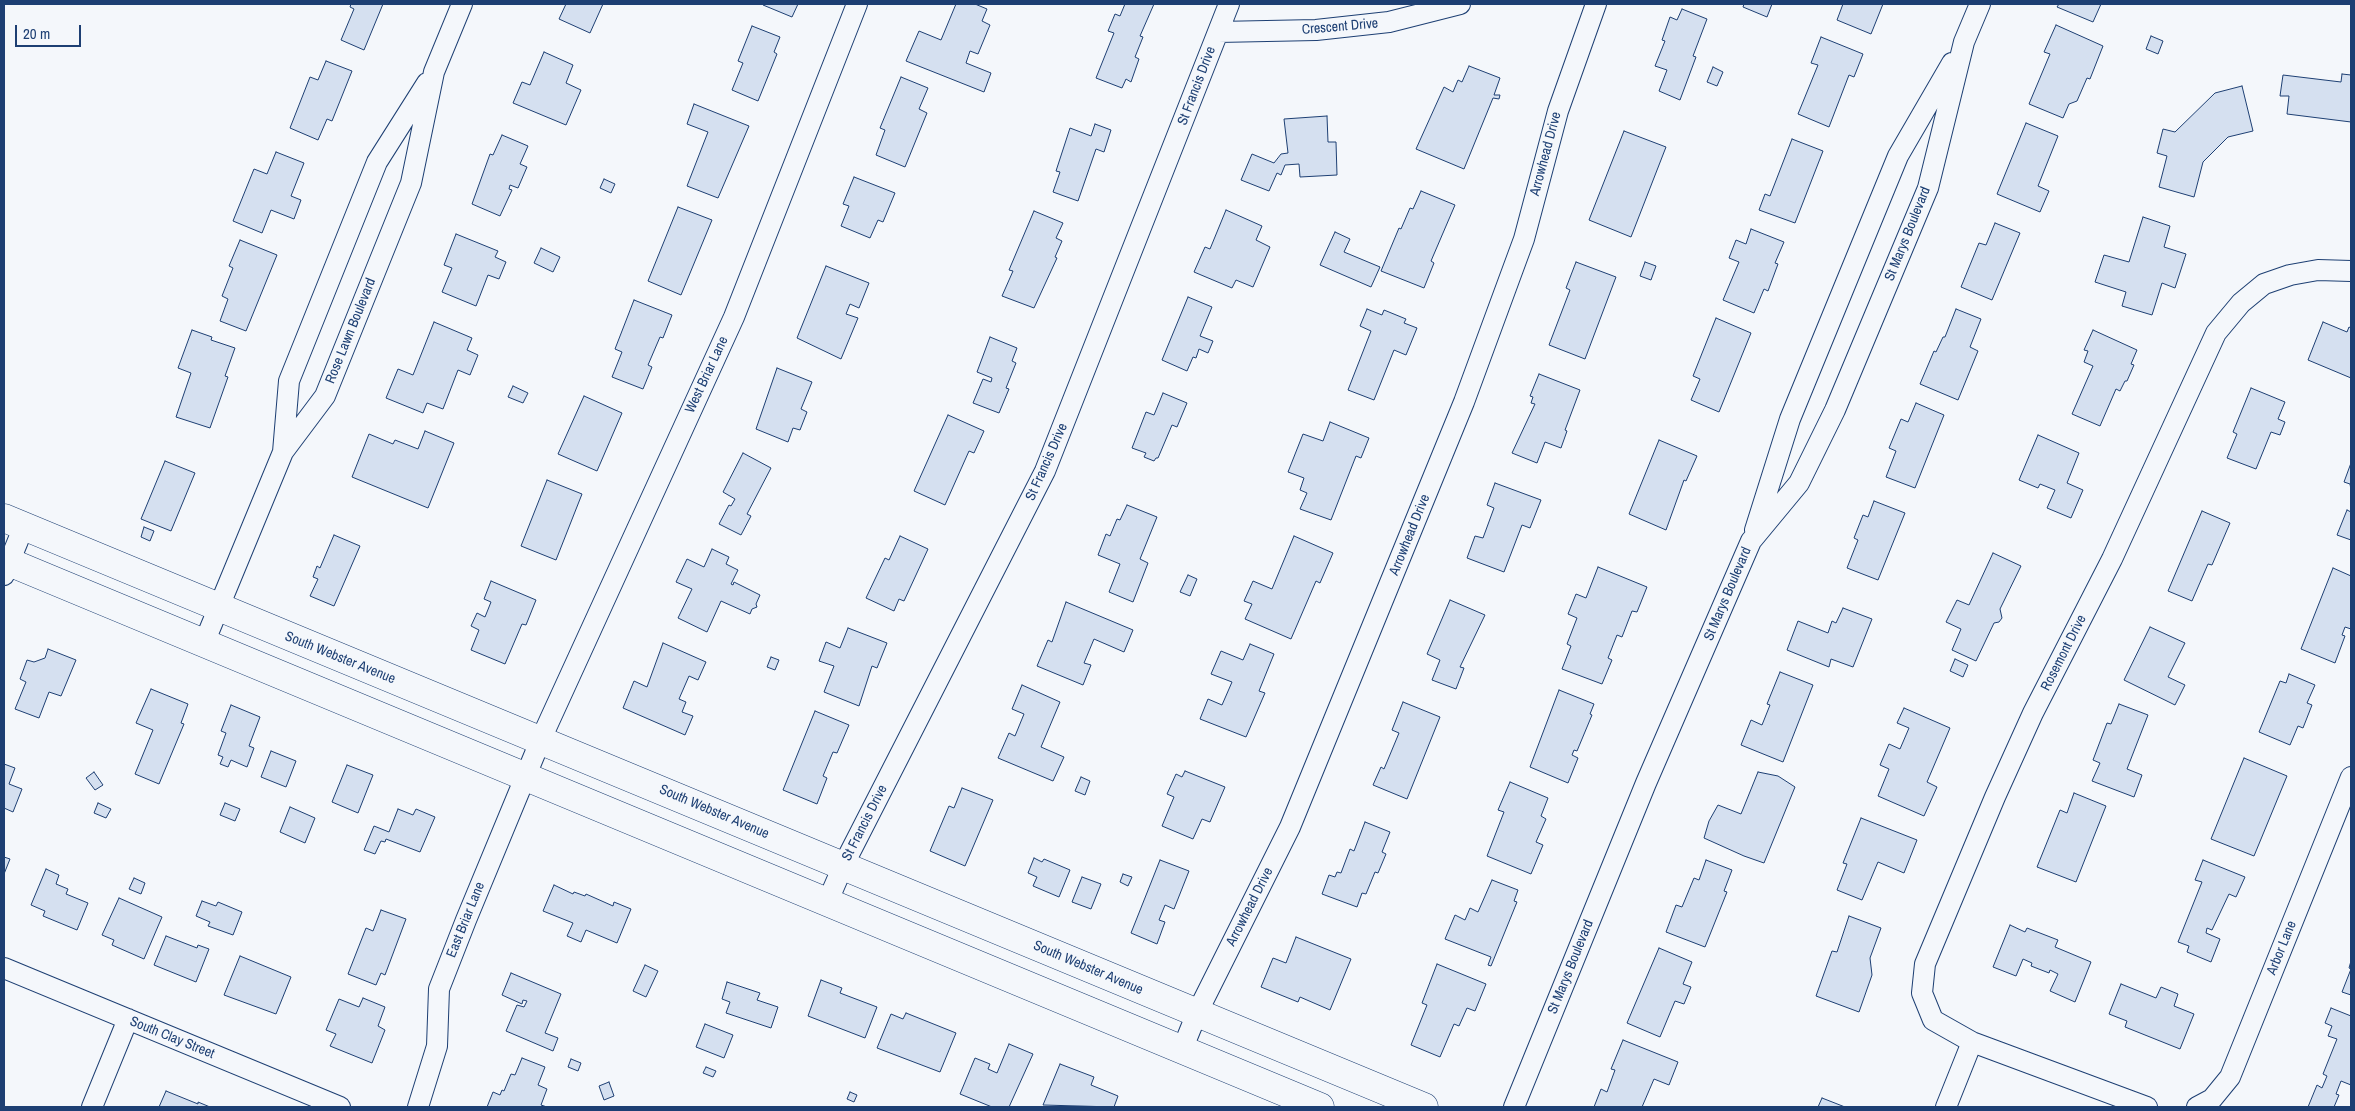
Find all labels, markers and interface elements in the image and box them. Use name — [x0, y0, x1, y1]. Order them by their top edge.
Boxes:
scale bar — [18, 15, 84, 47]
street label: Crescent Drive — [1301, 15, 1379, 39]
text: 20 m — [23, 23, 50, 44]
street label: St Francis Drive — [1174, 44, 1220, 128]
street label: Arrowhead Drive — [1527, 110, 1565, 198]
street label: St Marys Boulevard — [1881, 184, 1935, 284]
street label: Rose Lawn Boulevard — [322, 276, 380, 386]
street label: West Briar Lane — [682, 334, 732, 416]
street label: St Francis Drive — [1022, 421, 1072, 503]
street label: Arrowhead Drive — [1386, 492, 1434, 578]
street label: St Marys Boulevard — [1701, 545, 1755, 643]
street label: Rosemont Drive — [2038, 612, 2090, 694]
street label: South Webster Avenue — [282, 628, 398, 688]
street label: South Webster Avenue — [657, 781, 771, 843]
street label: St Francis Drive — [839, 782, 891, 864]
street label: Arrowhead Drive — [1223, 865, 1277, 949]
street label: East Briar Lane — [443, 880, 489, 960]
street label: St Marys Boulevard — [1544, 917, 1598, 1017]
street label: Arbor Lane — [2264, 919, 2300, 977]
street label: South Webster Avenue — [1031, 937, 1145, 999]
street label: South Clay Street — [127, 1013, 217, 1063]

